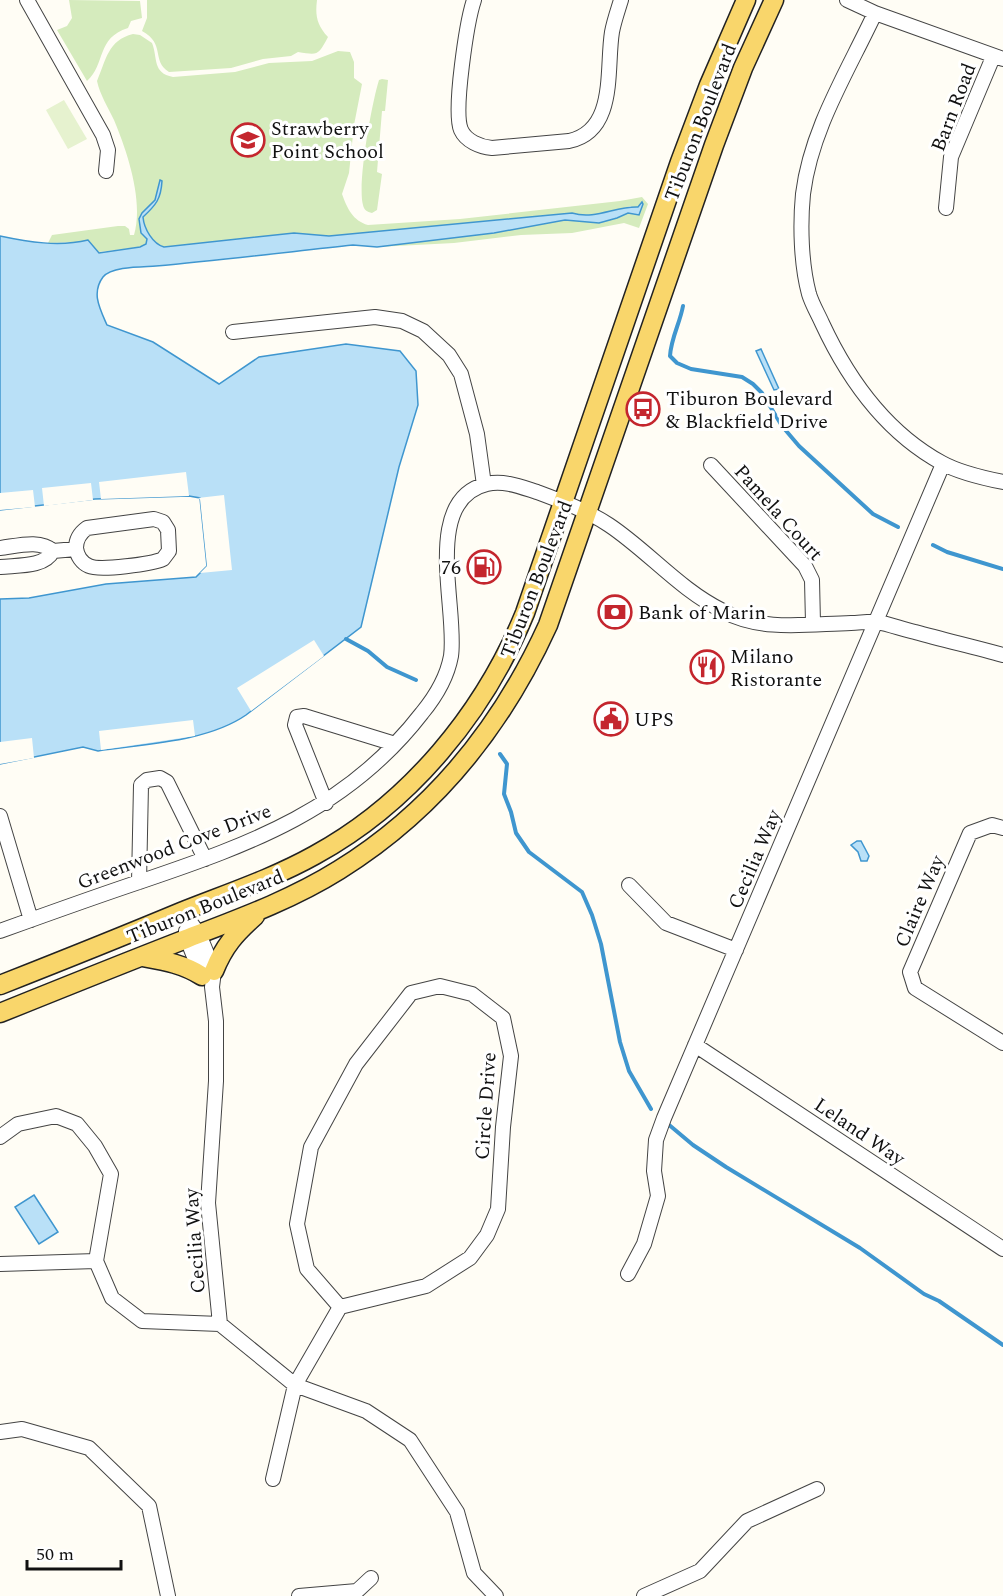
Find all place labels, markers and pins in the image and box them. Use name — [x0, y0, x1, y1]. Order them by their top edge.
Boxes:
place label: Strawberry Point School — [271, 114, 384, 167]
school or university icon: Strawberry Point School — [230, 122, 266, 158]
place label: Tiburon Boulevard & Blackfield Drive — [666, 384, 833, 437]
bus stop icon: Tiburon Boulevard & Blackfield Drive — [625, 391, 661, 427]
fuel station icon: 76 — [466, 549, 502, 585]
place label: 76 — [441, 553, 461, 583]
bank icon: Bank of Marin — [597, 594, 633, 630]
place label: Bank of Marin — [638, 598, 766, 628]
place label: Milano Ristorante — [730, 642, 822, 695]
restaurant icon: Milano Ristorante — [689, 649, 725, 685]
public building icon: UPS — [593, 701, 629, 737]
place label: UPS — [634, 705, 674, 735]

